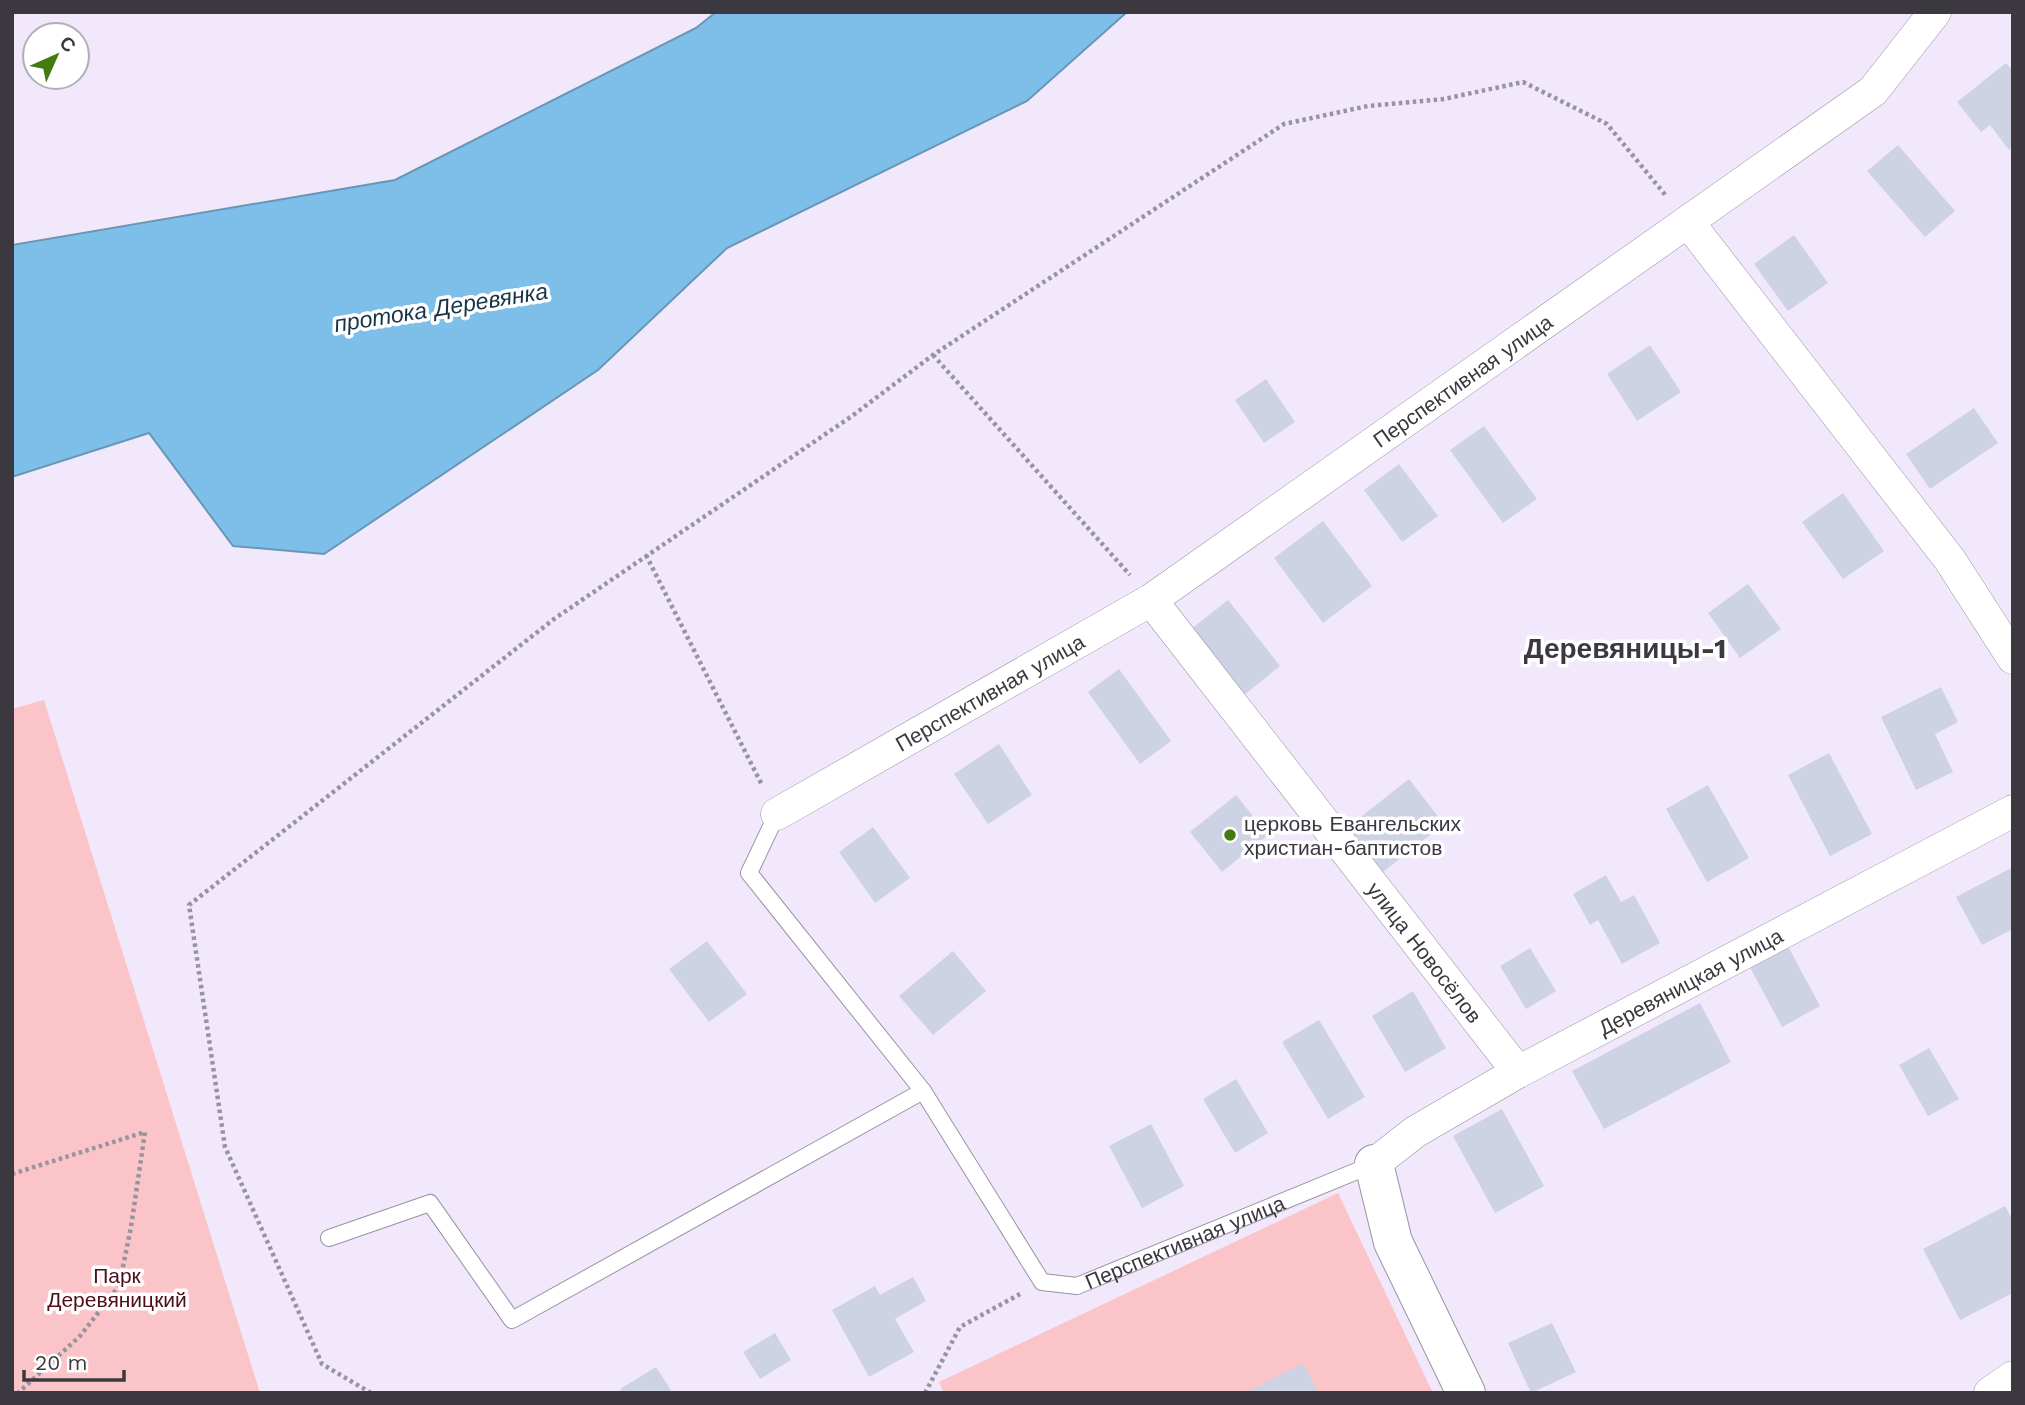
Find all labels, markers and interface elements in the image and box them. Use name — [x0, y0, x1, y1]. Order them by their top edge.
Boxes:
north arrow — [21, 21, 91, 91]
text: С — [55, 31, 81, 58]
water label: протока Деревянка — [332, 278, 550, 338]
street label: Перспективная улица — [1368, 308, 1557, 452]
street label: Перспективная улица — [891, 628, 1089, 756]
district label: Деревяницы-1 — [1524, 632, 1726, 665]
place label: церковь Евангельских христиан-баптистов — [1244, 811, 1462, 860]
marker: церковь Евангельских христиан-баптистов — [1222, 827, 1238, 843]
street label: улица Новосёлов — [1362, 877, 1487, 1028]
street label: Деревяницкая улица — [1594, 922, 1787, 1040]
street label: Перспективная улица — [1081, 1189, 1289, 1294]
park label: Парк Деревяницкий — [47, 1263, 187, 1312]
scale bar — [24, 1338, 124, 1382]
text: 20 m — [35, 1350, 87, 1375]

